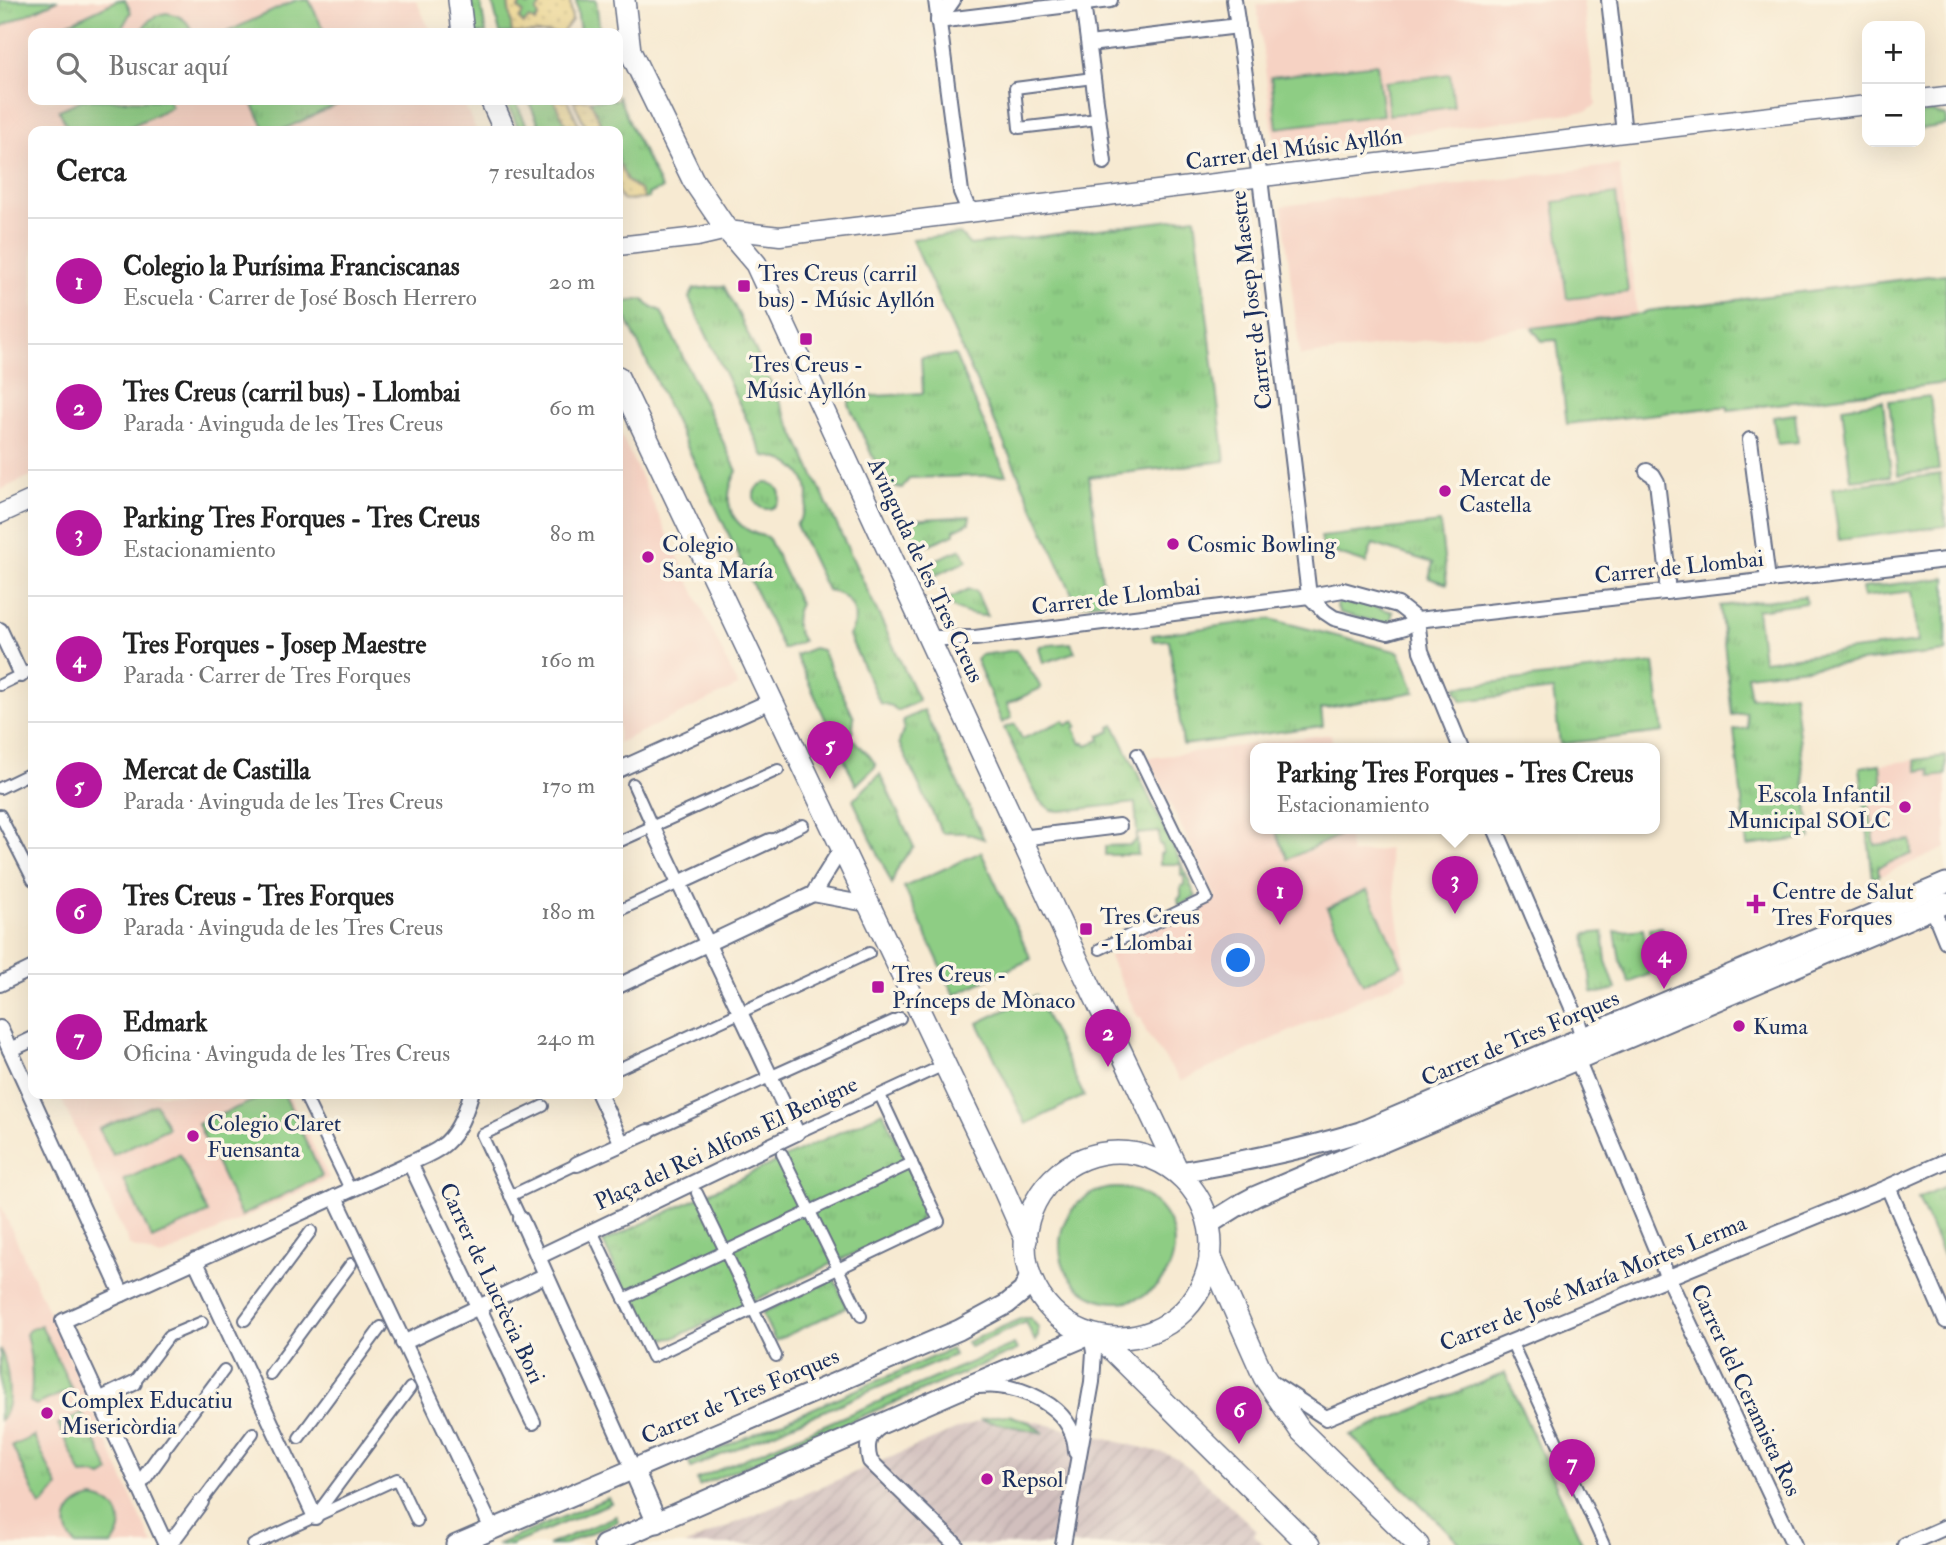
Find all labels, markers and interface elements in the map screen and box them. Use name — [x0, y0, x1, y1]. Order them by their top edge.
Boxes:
map controls — [1862, 21, 1925, 147]
button: + — [1862, 21, 1925, 84]
search box — [28, 28, 623, 105]
icon: search — [52, 48, 90, 86]
text: Buscar aquí — [108, 51, 228, 83]
button: − — [1862, 84, 1925, 147]
street label: Carrer del Músic Ayllón — [1184, 121, 1404, 177]
text: Cerca — [56, 153, 126, 190]
text: 7 resultados — [489, 157, 595, 186]
street label: Carrer de Josep Maestre — [1223, 188, 1280, 411]
text: Colegio la Purísima Franciscanas — [123, 251, 460, 283]
place label: Tres Creus (carril bus) - Músic Ayllón — [758, 259, 935, 314]
text: 1 — [75, 267, 83, 296]
text: 20 m — [549, 267, 595, 296]
marker: Tres Creus (carril bus) - Músic Ayllón — [736, 278, 752, 294]
text: Escuela · Carrer de José Bosch Herrero — [123, 283, 477, 312]
marker: Tres Creus - Músic Ayllón — [798, 331, 814, 347]
place label: Tres Creus - Músic Ayllón — [746, 350, 866, 405]
text: Tres Creus (carril bus) - Llombai — [123, 377, 461, 409]
text: 2 — [73, 393, 85, 422]
text: 60 m — [549, 393, 595, 422]
text: Parada · Avinguda de les Tres Creus — [123, 409, 443, 438]
street label: Avinguda de les Tres Creus — [861, 452, 991, 687]
place label: Mercat de Castella — [1459, 464, 1551, 519]
marker: Mercat de Castella — [1437, 483, 1453, 499]
text: Parking Tres Forques - Tres Creus — [123, 503, 480, 535]
text: 3 — [75, 519, 83, 548]
text: 80 m — [550, 519, 595, 548]
place label: Colegio Santa María — [662, 530, 774, 585]
place label: Cosmic Bowling — [1187, 530, 1337, 559]
text: Estacionamiento — [123, 535, 276, 564]
marker: Cosmic Bowling — [1165, 536, 1181, 552]
street label: Carrer de Llombai — [1593, 544, 1765, 590]
marker: Colegio Santa María — [640, 549, 656, 565]
street label: Carrer de Llombai — [1030, 572, 1202, 622]
text: Tres Forques - Josep Maestre — [123, 629, 426, 661]
text: 4 — [73, 645, 85, 674]
text: 160 m — [541, 645, 595, 674]
text: Parada · Carrer de Tres Forques — [123, 661, 411, 690]
pin: 5 — [807, 721, 853, 779]
popup — [1250, 743, 1660, 834]
text: Mercat de Castilla — [123, 755, 310, 787]
text: Parking Tres Forques - Tres Creus — [1277, 758, 1633, 790]
text: 5 — [74, 771, 84, 800]
text: 170 m — [542, 771, 595, 800]
place label: Escola Infantil Municipal SOLC — [1727, 780, 1891, 836]
text: Parada · Avinguda de les Tres Creus — [123, 787, 443, 816]
text: Estacionamiento — [1277, 790, 1429, 819]
marker: Escola Infantil Municipal SOLC — [1897, 799, 1913, 815]
pin: 3 — [1432, 856, 1478, 914]
pin: 1 — [1257, 867, 1303, 925]
place label: Centre de Salut Tres Forques — [1772, 877, 1914, 932]
text: Tres Creus - Tres Forques — [123, 881, 394, 913]
marker: Centre de Salut Tres Forques — [1746, 894, 1766, 914]
text: 6 — [73, 897, 85, 926]
text: 180 m — [542, 897, 595, 926]
place label: Tres Creus - Llombai — [1100, 902, 1200, 957]
text: Parada · Avinguda de les Tres Creus — [123, 913, 443, 942]
marker: Tres Creus - Llombai — [1078, 921, 1094, 937]
pin: 4 — [1641, 931, 1687, 989]
your location — [1221, 943, 1255, 977]
place label: Tres Creus - Prínceps de Mònaco — [892, 960, 1075, 1016]
marker: Tres Creus - Prínceps de Mònaco — [870, 979, 886, 995]
street label: Carrer de Tres Forques — [1417, 983, 1624, 1093]
text: Edmark — [123, 1007, 207, 1039]
pin: 2 — [1085, 1009, 1131, 1067]
place label: Kuma — [1753, 1012, 1808, 1041]
marker: Kuma — [1731, 1018, 1747, 1034]
text: 7 — [74, 1023, 84, 1052]
text: 240 m — [536, 1023, 595, 1052]
text: Oficina · Avinguda de les Tres Creus — [123, 1039, 450, 1068]
street label: Plaça del Rei Alfons El Benigne — [590, 1069, 863, 1217]
place label: Colegio Claret Fuensanta — [207, 1109, 341, 1164]
marker: Colegio Claret Fuensanta — [185, 1128, 201, 1144]
street label: Carrer de Lucrècia Bori — [433, 1178, 551, 1388]
street label: Carrer de José María Mortes Lerma — [1435, 1208, 1751, 1358]
street label: Carrer del Ceramista Ros — [1684, 1279, 1808, 1501]
street label: Carrer de Tres Forques — [637, 1341, 844, 1451]
place label: Complex Educatiu Misericòrdia — [61, 1386, 233, 1441]
pin: 6 — [1216, 1386, 1262, 1444]
marker: Complex Educatiu Misericòrdia — [39, 1405, 55, 1421]
pin: 7 — [1549, 1439, 1595, 1497]
place label: Repsol — [1001, 1465, 1063, 1495]
marker: Repsol — [979, 1471, 995, 1487]

